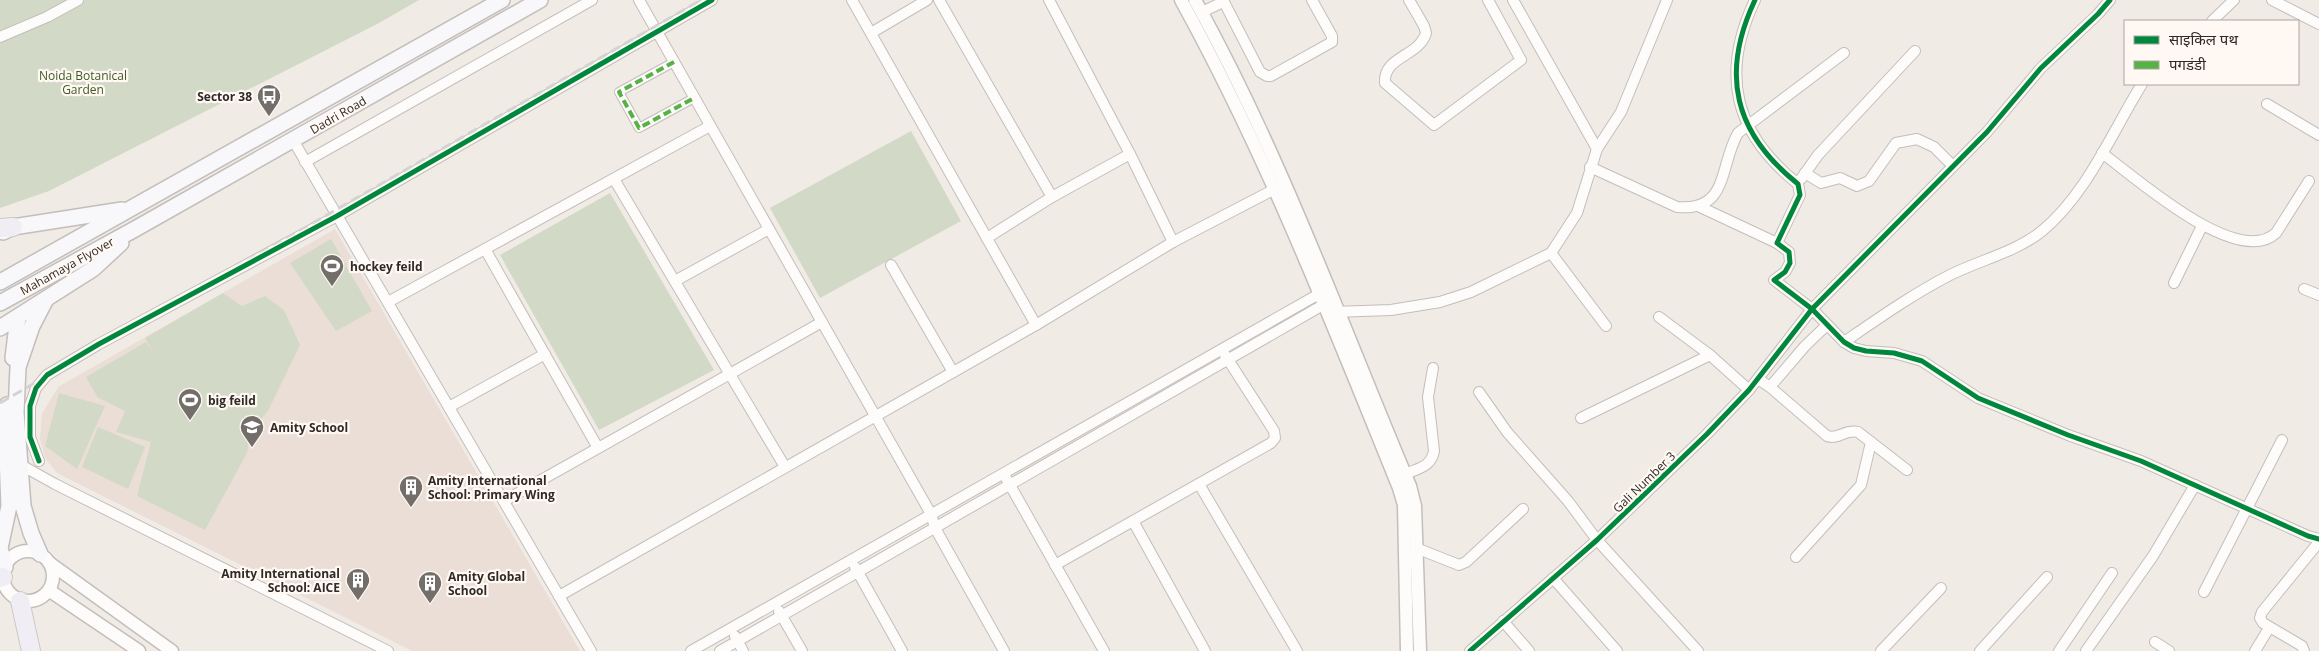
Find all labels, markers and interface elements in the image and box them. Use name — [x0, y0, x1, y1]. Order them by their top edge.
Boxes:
legend — [2124, 20, 2299, 85]
text: साइकिल पथ — [2169, 29, 2238, 49]
text: पगडंडी — [2169, 54, 2207, 74]
park label: Noida Botanical Garden — [39, 67, 127, 98]
bus stop icon: Sector 38 — [256, 83, 282, 117]
place label: Sector 38 — [197, 88, 252, 105]
street label: Dadri Road — [307, 92, 369, 138]
street label: Mahamaya Flyover — [17, 233, 117, 299]
sports icon: hockey feild — [319, 253, 345, 287]
place label: hockey feild — [350, 258, 423, 275]
sports icon: big feild — [177, 387, 203, 421]
place label: big feild — [208, 392, 256, 409]
school or university icon: Amity School — [239, 414, 265, 448]
place label: Amity School — [270, 419, 348, 436]
street label: Gali Number 3 — [1609, 448, 1679, 516]
place label: Amity International School: Primary Wing — [428, 472, 555, 503]
building icon: Amity International School: Primary Wing — [398, 474, 424, 508]
place label: Amity International School: AICE — [221, 565, 340, 596]
building icon: Amity International School: AICE — [345, 567, 371, 601]
place label: Amity Global School — [448, 568, 525, 599]
building icon: Amity Global School — [417, 570, 443, 604]

